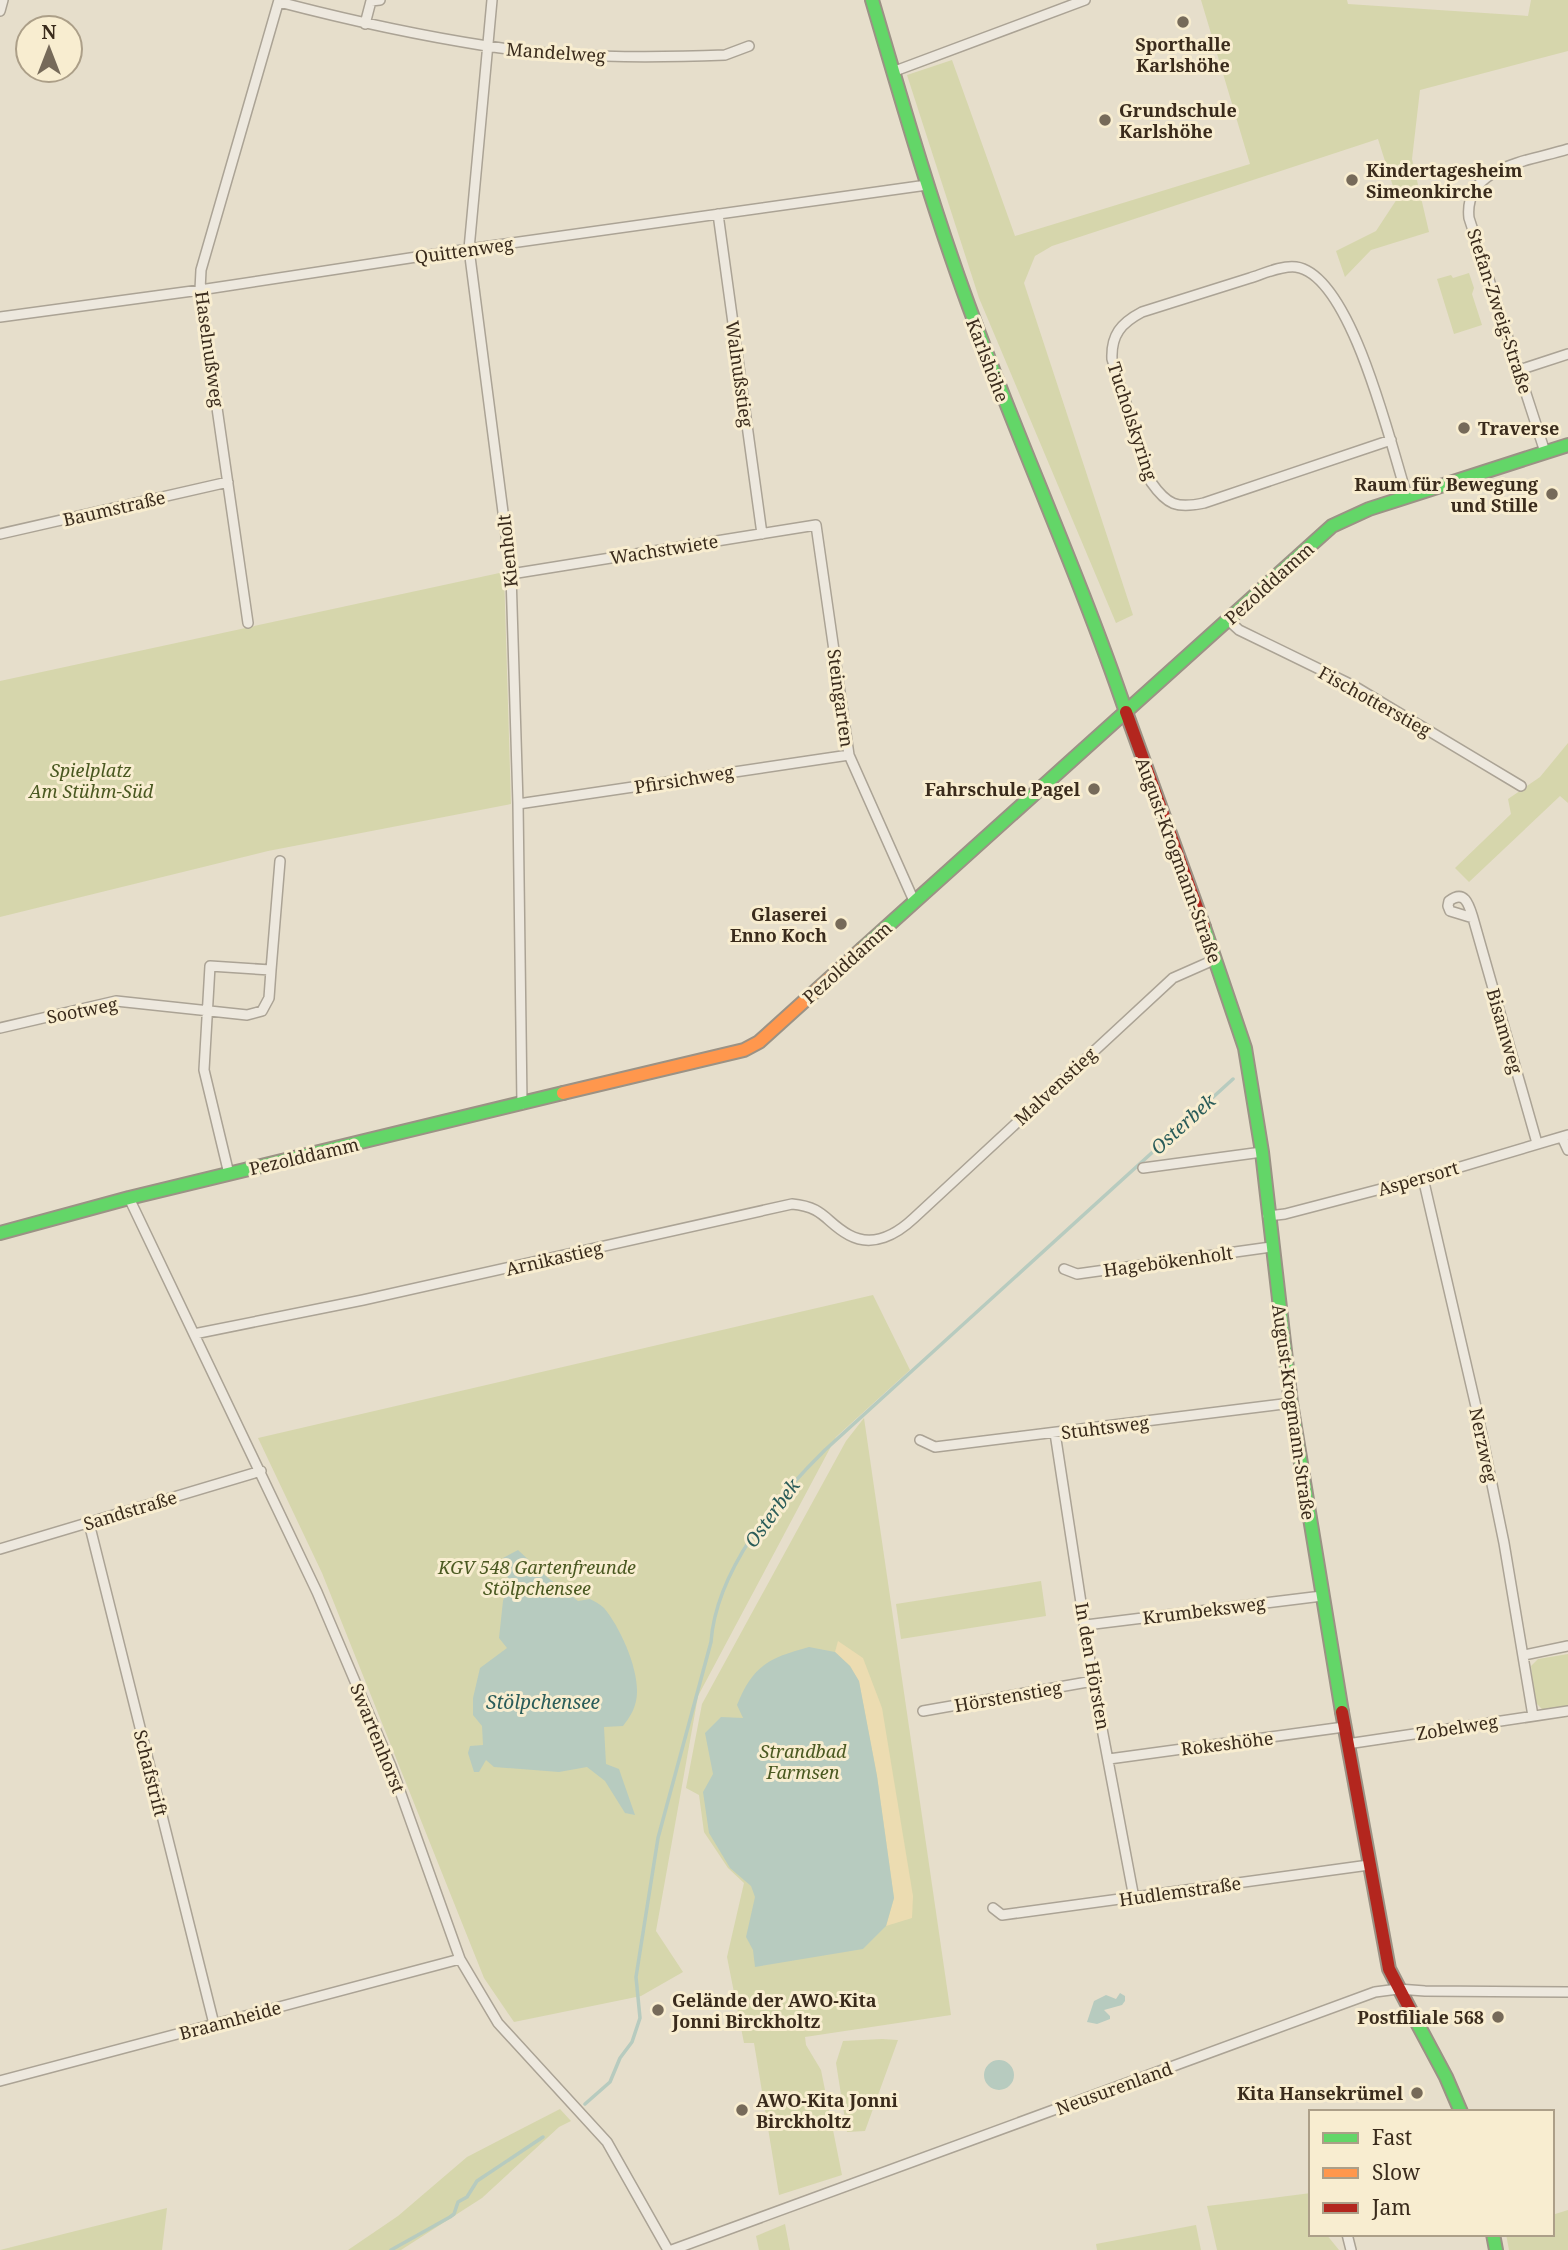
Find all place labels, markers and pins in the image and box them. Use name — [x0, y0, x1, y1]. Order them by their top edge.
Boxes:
marker: Sporthalle Karlshöhe — [1175, 14, 1191, 30]
place label: Sporthalle Karlshöhe — [1135, 32, 1231, 77]
place label: Grundschule Karlshöhe — [1119, 98, 1237, 143]
marker: Grundschule Karlshöhe — [1097, 112, 1113, 128]
place label: Kindertagesheim Simeonkirche — [1366, 158, 1523, 203]
marker: Kindertagesheim Simeonkirche — [1344, 172, 1360, 188]
place label: Traverse — [1478, 416, 1559, 440]
marker: Traverse — [1456, 420, 1472, 436]
place label: Raum für Bewegung und Stille — [1354, 472, 1539, 517]
marker: Raum für Bewegung und Stille — [1544, 486, 1560, 502]
place label: Fahrschule Pagel — [925, 777, 1081, 801]
marker: Fahrschule Pagel — [1086, 781, 1102, 797]
place label: Glaserei Enno Koch — [730, 902, 828, 947]
marker: Glaserei Enno Koch — [833, 916, 849, 932]
place label: Gelände der AWO-Kita Jonni Birckholtz — [671, 1988, 877, 2033]
marker: Gelände der AWO-Kita Jonni Birckholtz — [650, 2002, 666, 2018]
place label: Postfiliale 568 — [1357, 2005, 1484, 2029]
marker: Postfiliale 568 — [1490, 2009, 1506, 2025]
place label: Kita Hansekrümel — [1237, 2081, 1404, 2105]
marker: Kita Hansekrümel — [1409, 2085, 1425, 2101]
place label: AWO-Kita Jonni Birckholtz — [756, 2088, 898, 2133]
marker: AWO-Kita Jonni Birckholtz — [734, 2102, 750, 2118]

